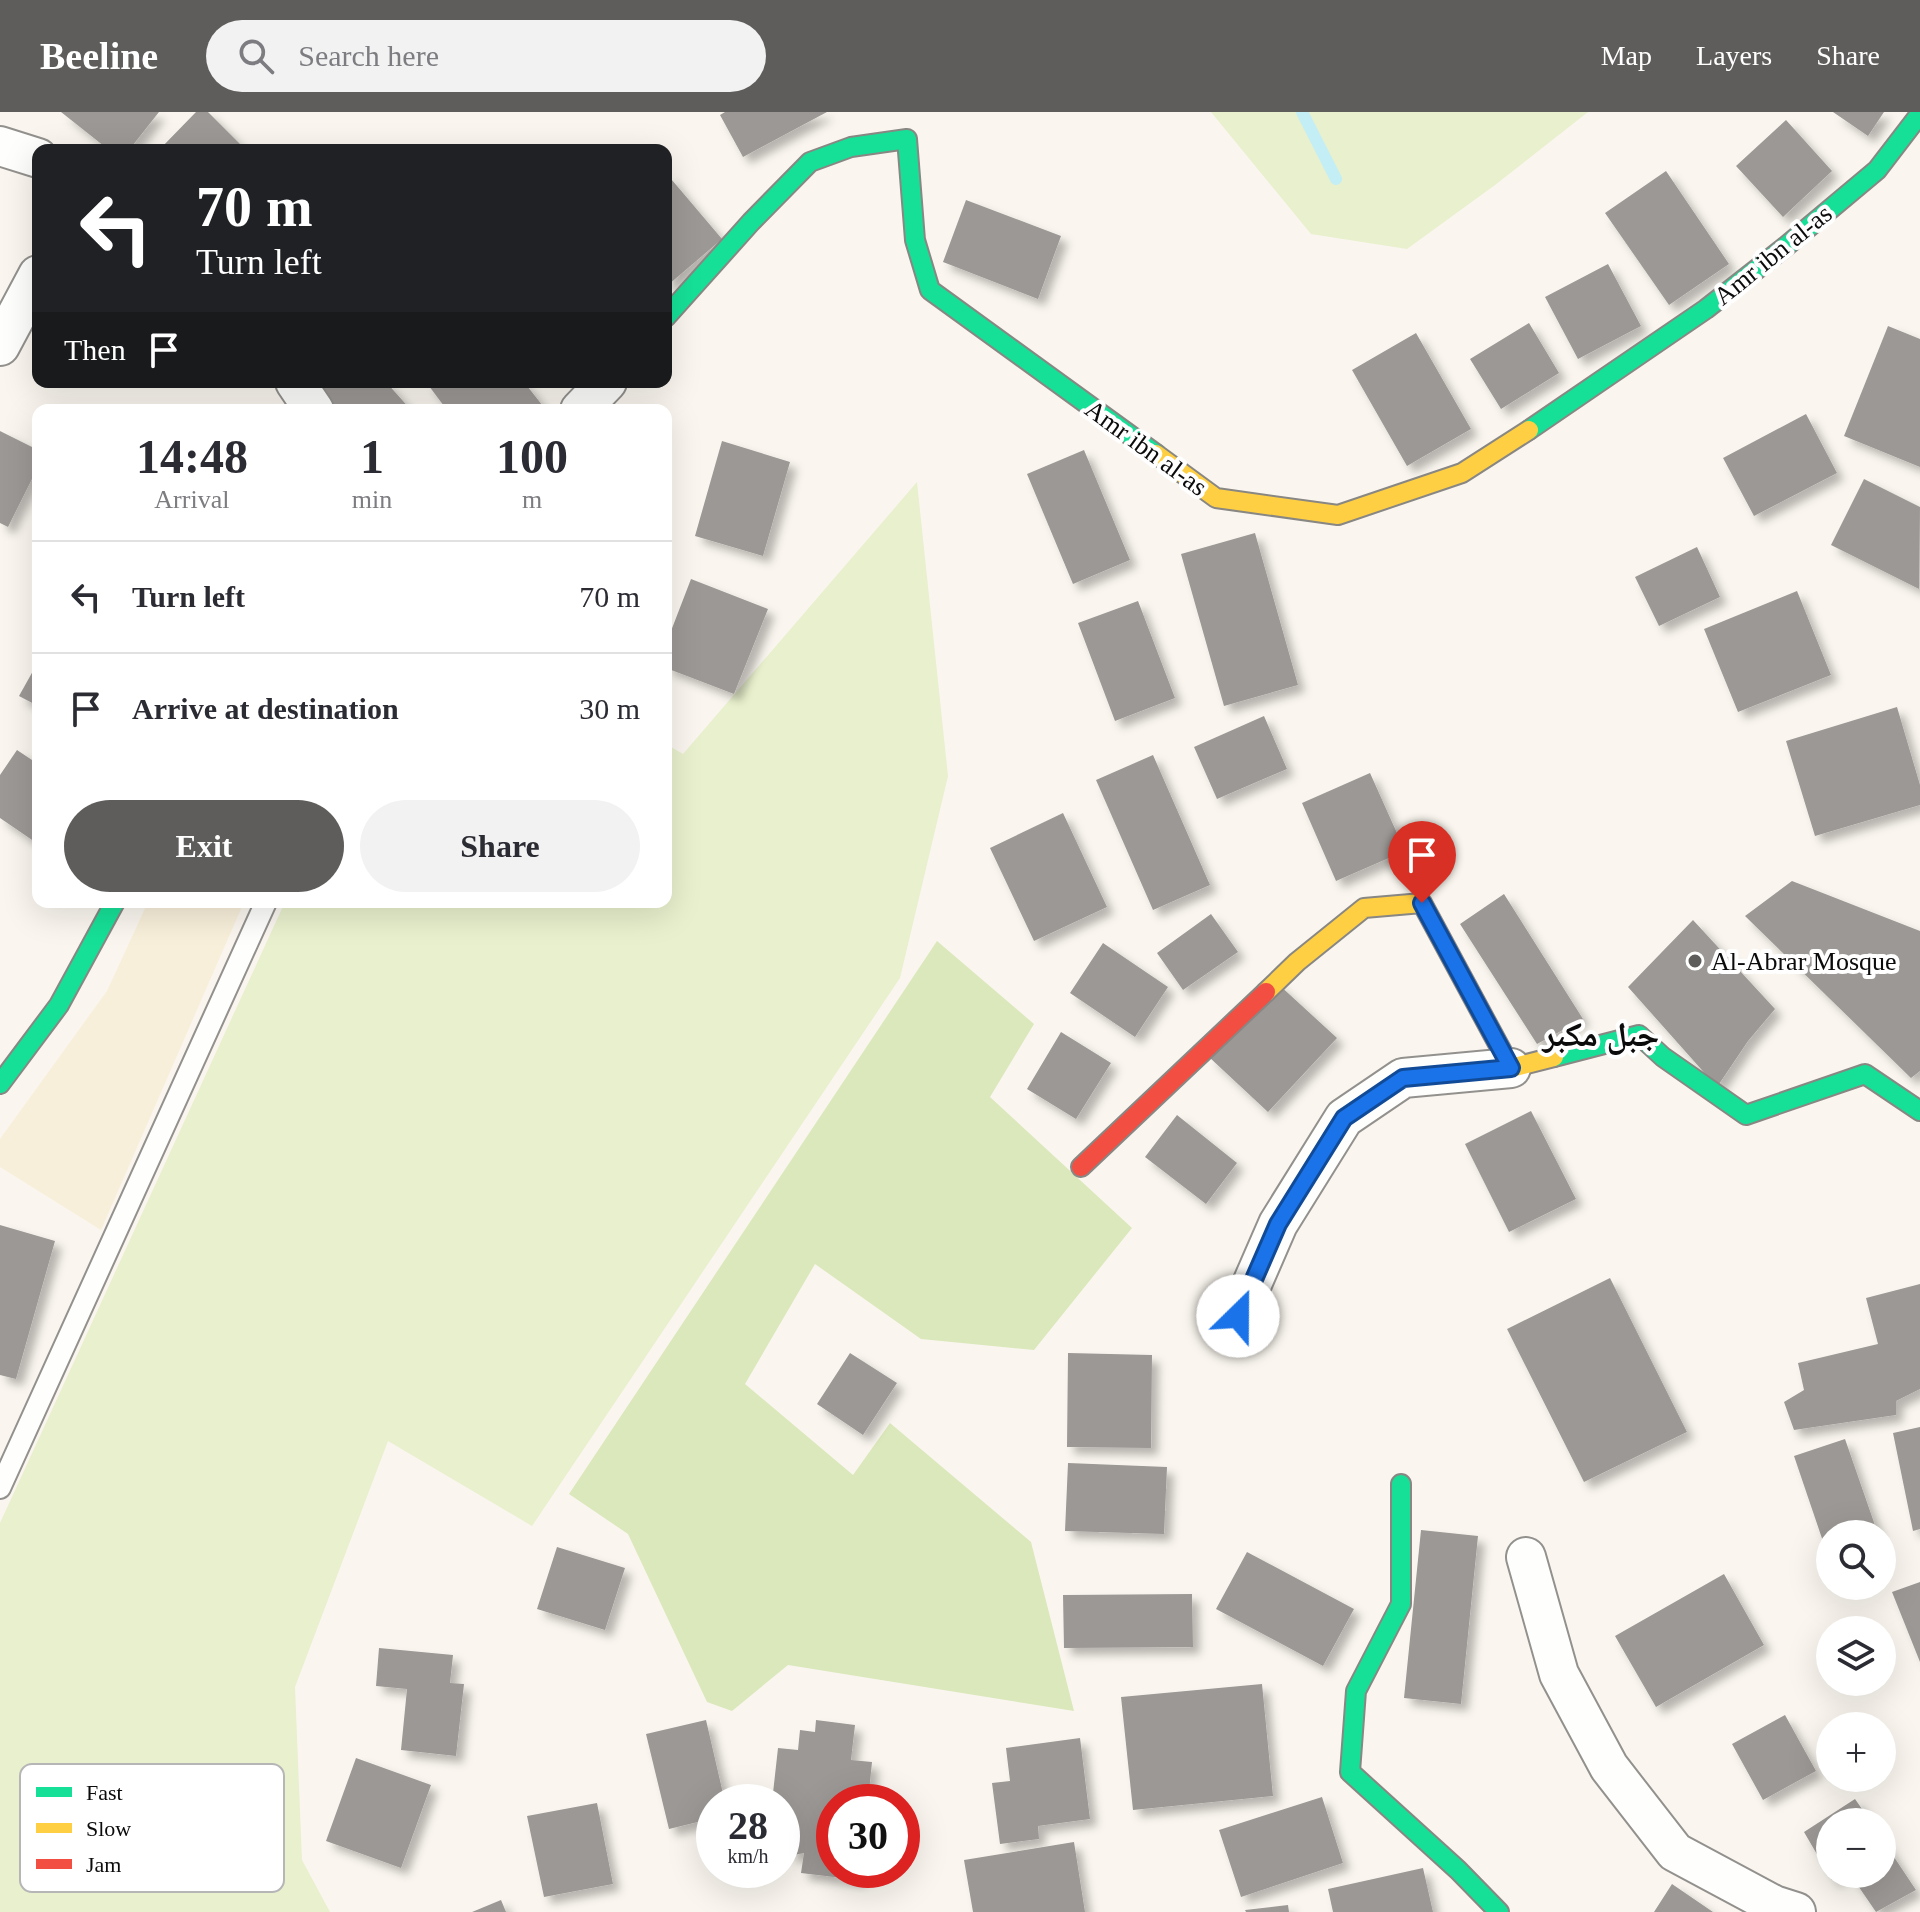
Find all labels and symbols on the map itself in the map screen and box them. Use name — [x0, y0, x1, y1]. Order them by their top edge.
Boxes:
street label: Amr ibn al-as — [1708, 199, 1838, 311]
street label: Amr ibn al-as — [1080, 394, 1212, 502]
pin — [1388, 821, 1456, 903]
place label: Al-Abrar Mosque — [1711, 947, 1897, 976]
marker: Al-Abrar Mosque — [1686, 952, 1704, 970]
district label: جبل مكبر — [1541, 1016, 1659, 1055]
position arrow — [1196, 1274, 1280, 1358]
legend — [20, 1764, 284, 1892]
text: Fast — [86, 1780, 123, 1805]
speed limit sign: 30 — [816, 1784, 920, 1888]
text: Slow — [86, 1816, 131, 1841]
text: Jam — [86, 1852, 121, 1877]

